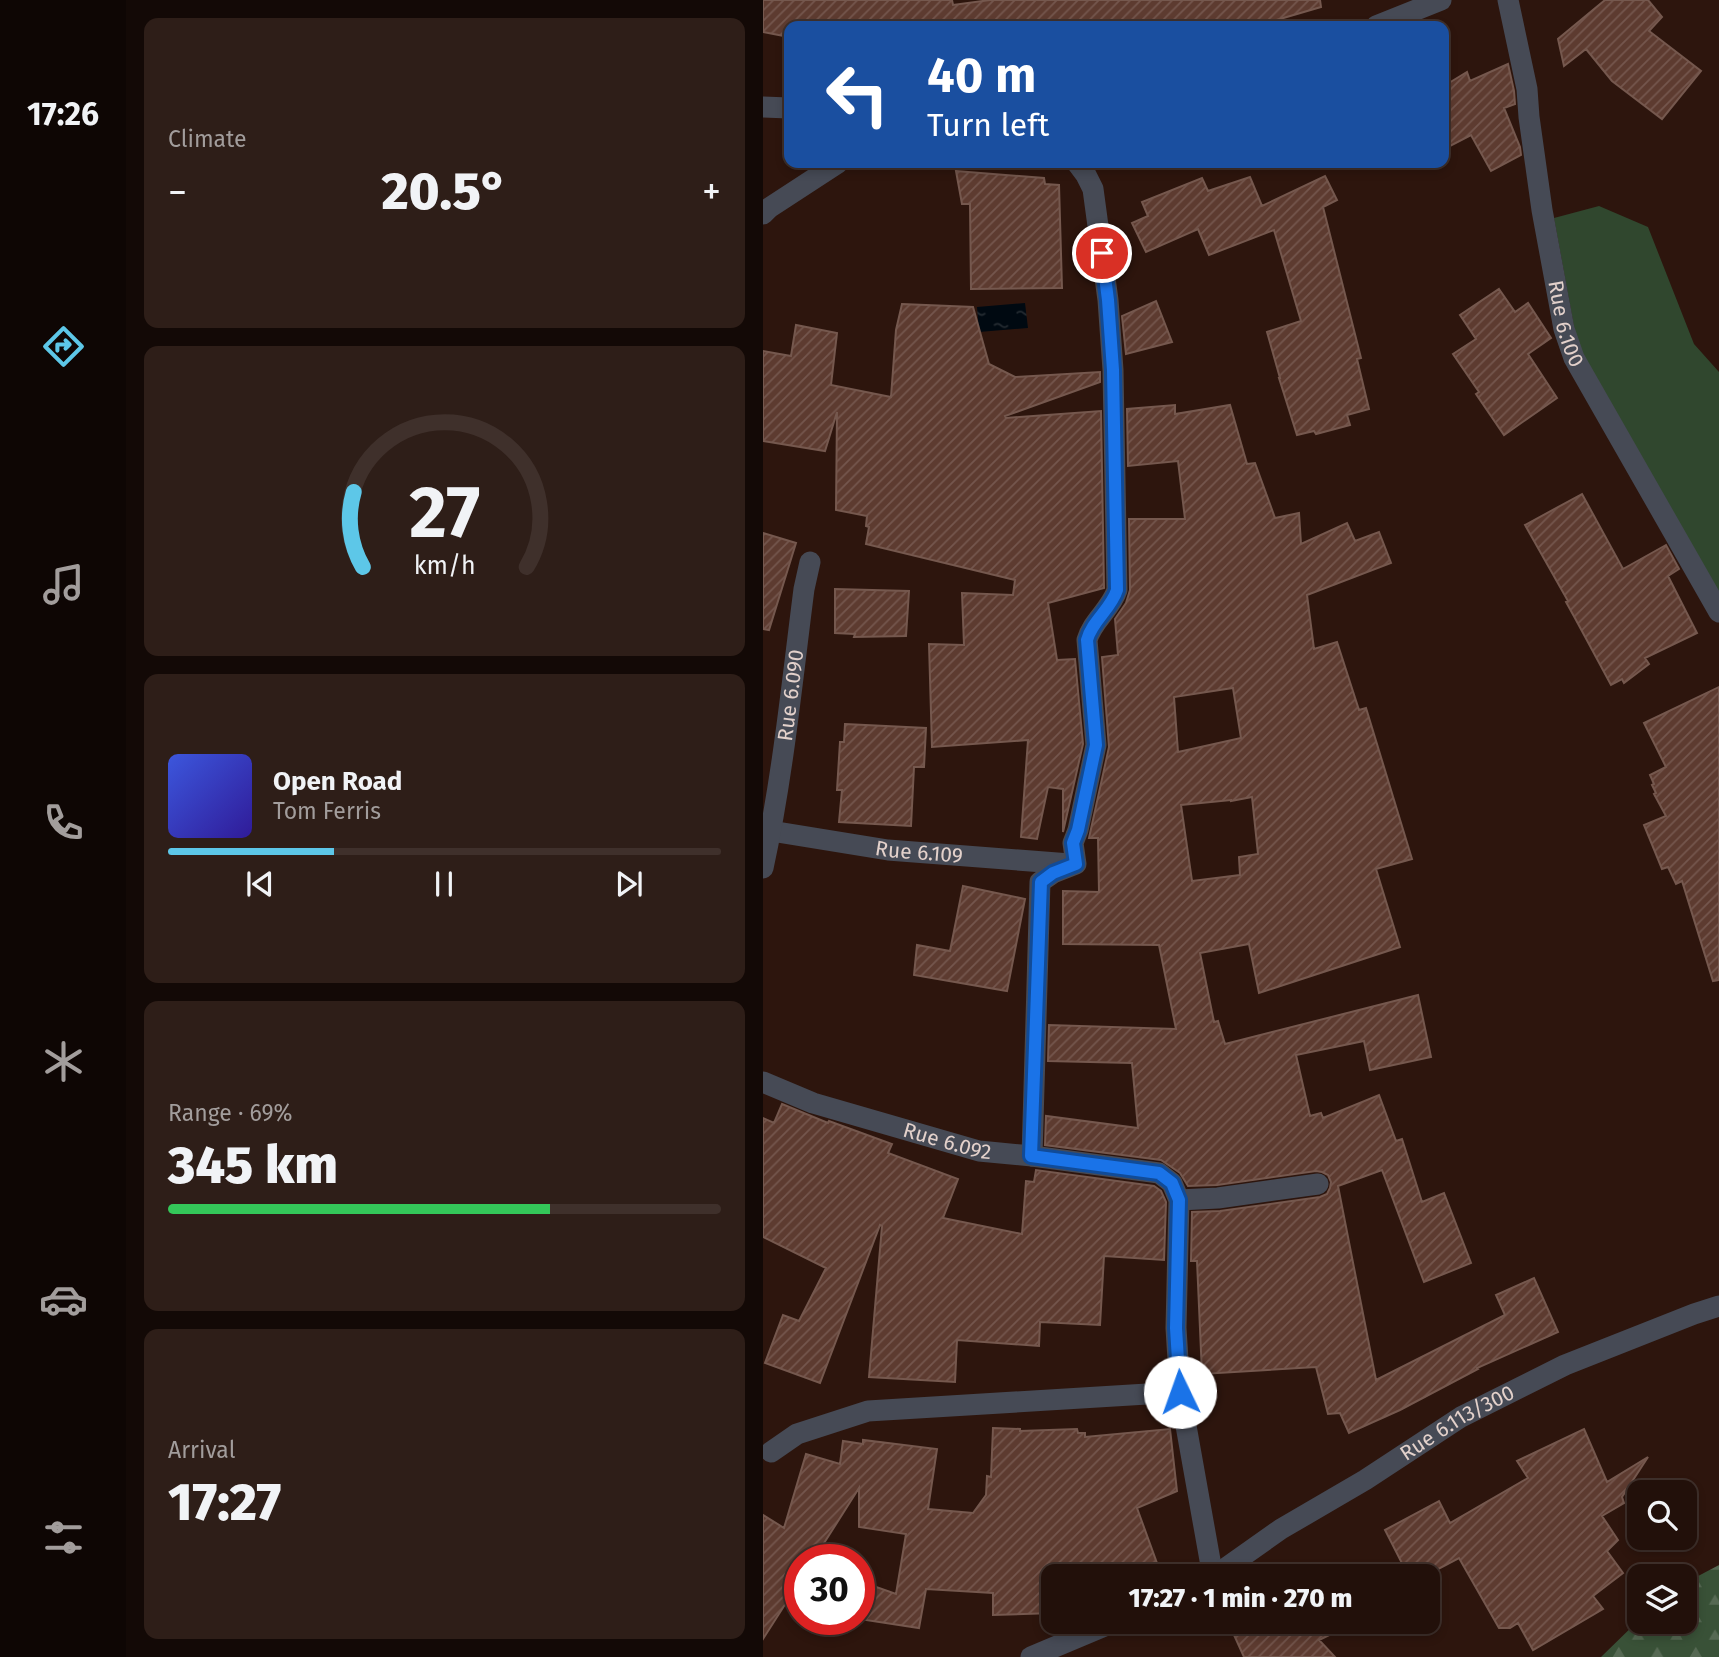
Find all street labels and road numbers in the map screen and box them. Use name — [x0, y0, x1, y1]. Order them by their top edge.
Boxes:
street label: Rue 6.100 — [1542, 278, 1590, 372]
street label: Rue 6.090 — [772, 648, 809, 743]
street label: Rue 6.109 — [873, 835, 964, 869]
street label: Rue 6.092 — [900, 1117, 992, 1165]
street label: Rue 6.113/300 — [1395, 1379, 1519, 1467]

